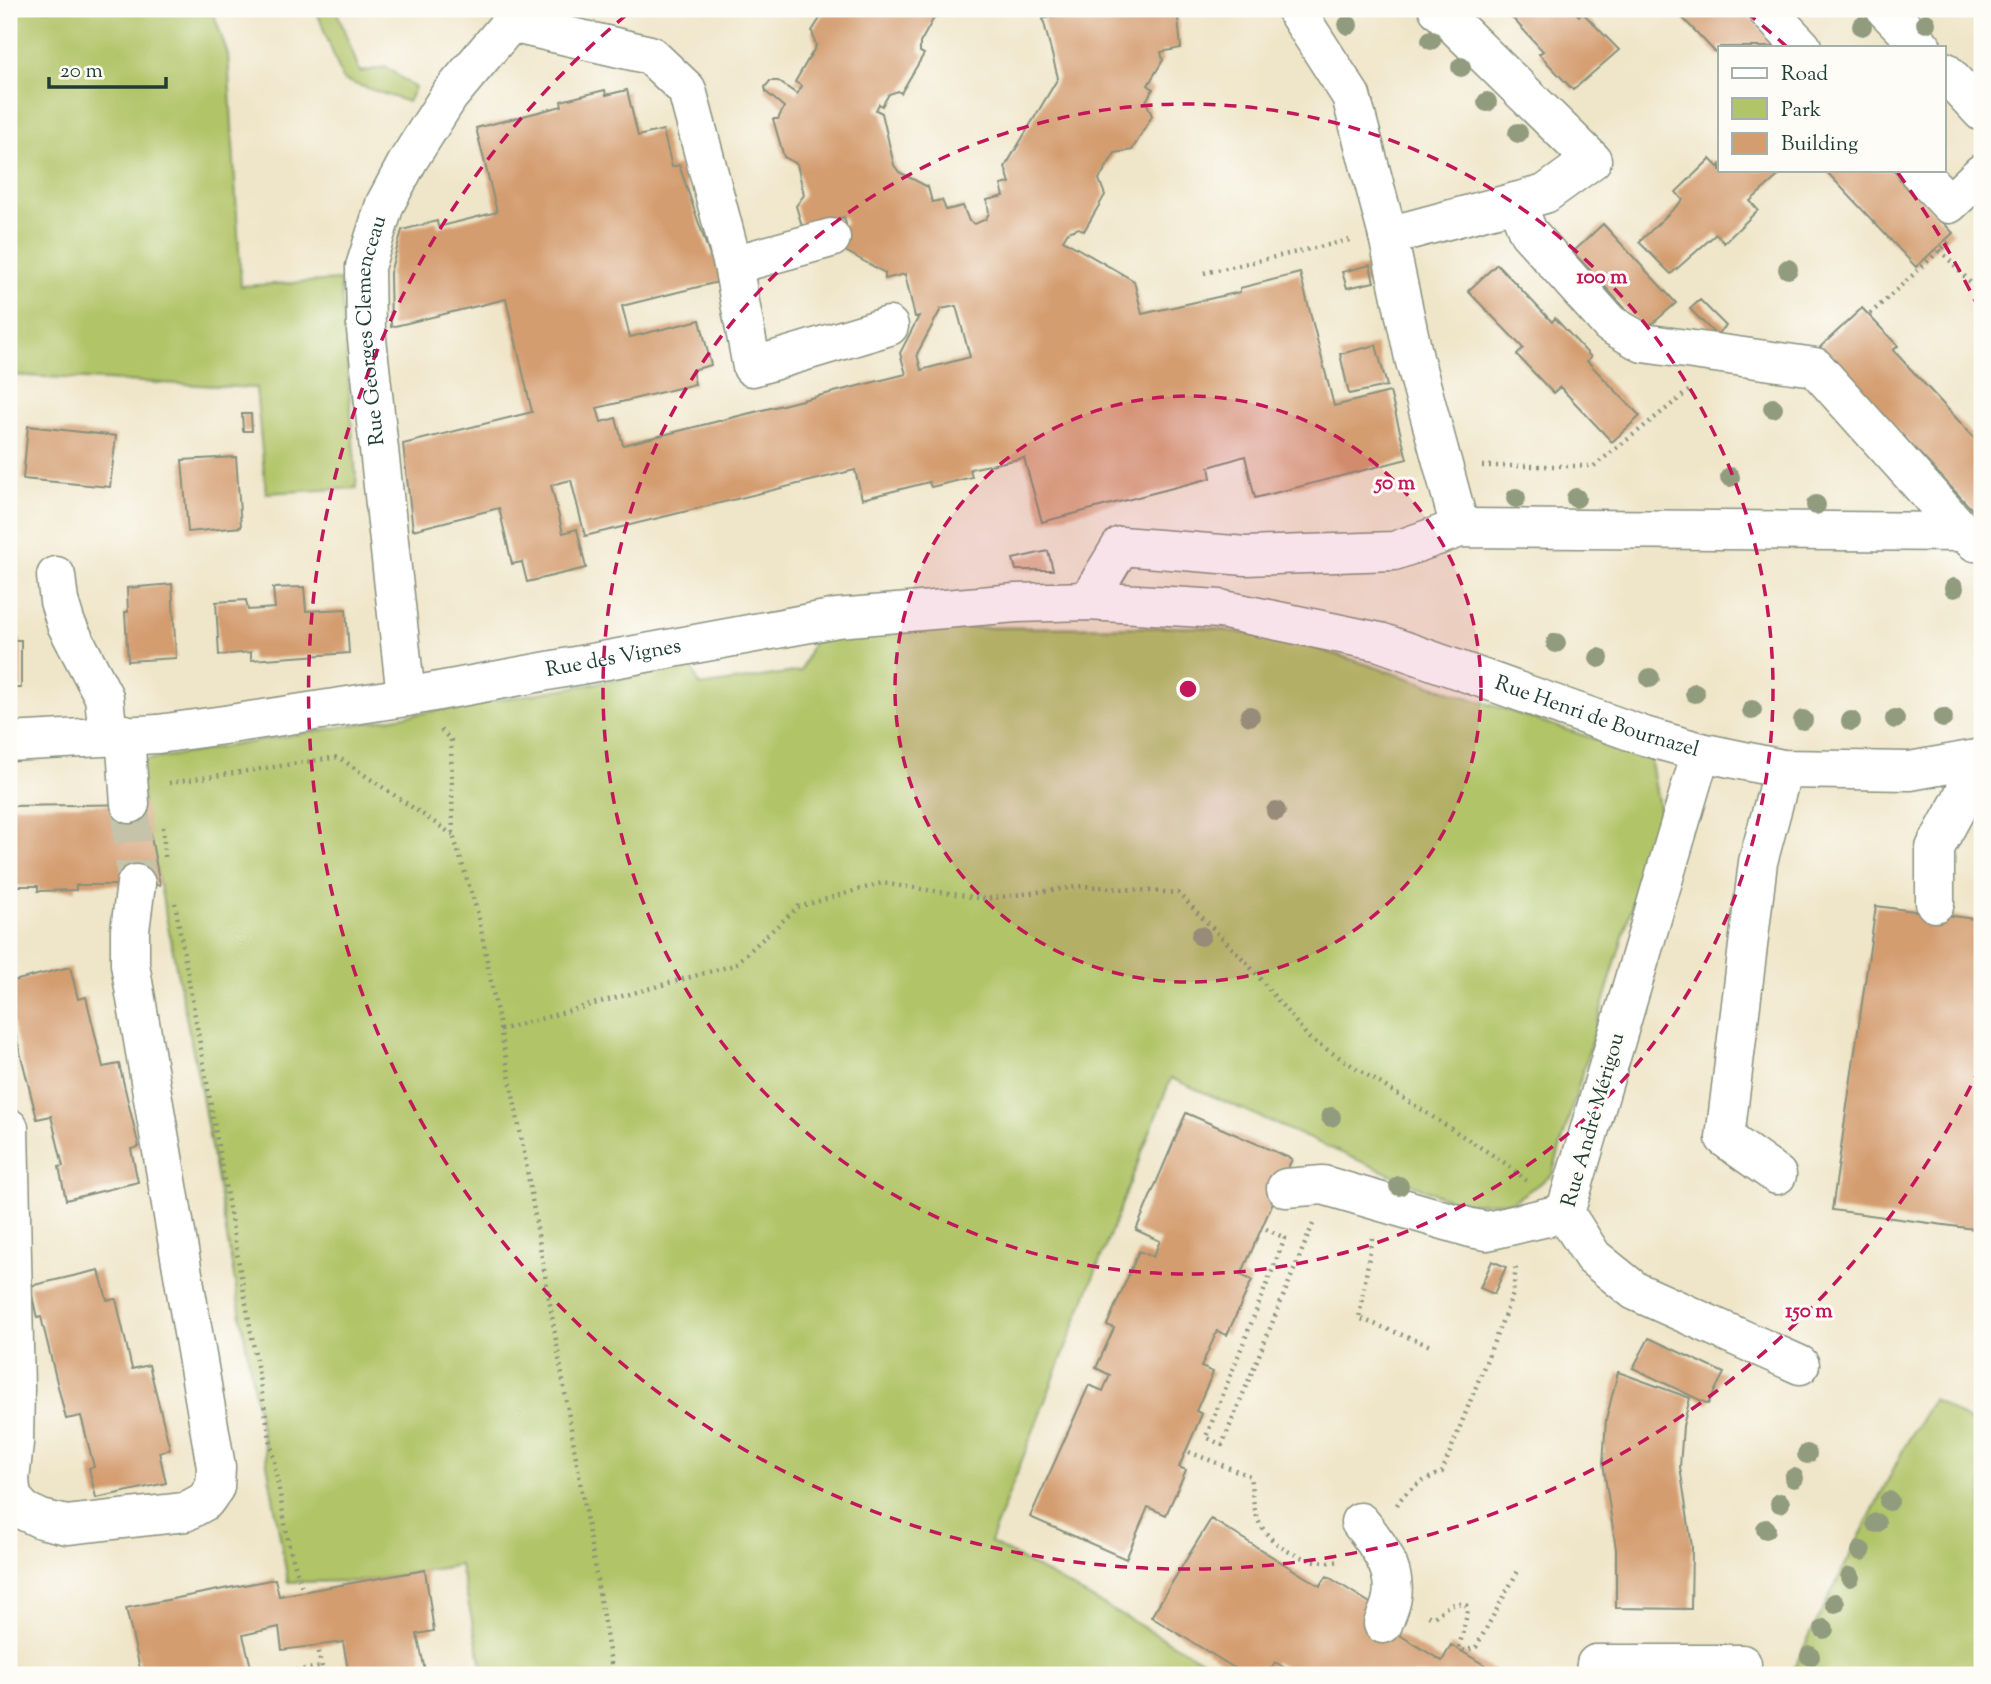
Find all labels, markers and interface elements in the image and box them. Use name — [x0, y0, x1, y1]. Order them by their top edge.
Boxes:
scale bar — [49, 46, 166, 90]
legend — [1718, 46, 1946, 172]
text: 20 m — [60, 57, 103, 87]
text: Road — [1781, 60, 1828, 90]
text: Park — [1781, 96, 1822, 126]
text: Building — [1781, 130, 1858, 160]
street label: Rue Georges Clemenceau — [350, 212, 395, 447]
text: 100 m — [1577, 263, 1628, 293]
text: 50 m — [1373, 469, 1416, 499]
street label: Rue des Vignes — [543, 632, 684, 686]
street label: Rue Henri de Bournazel — [1490, 669, 1702, 766]
centre of rings — [1176, 677, 1200, 701]
street label: Rue André Mérigou — [1555, 1029, 1633, 1211]
text: 150 m — [1785, 1297, 1833, 1327]

